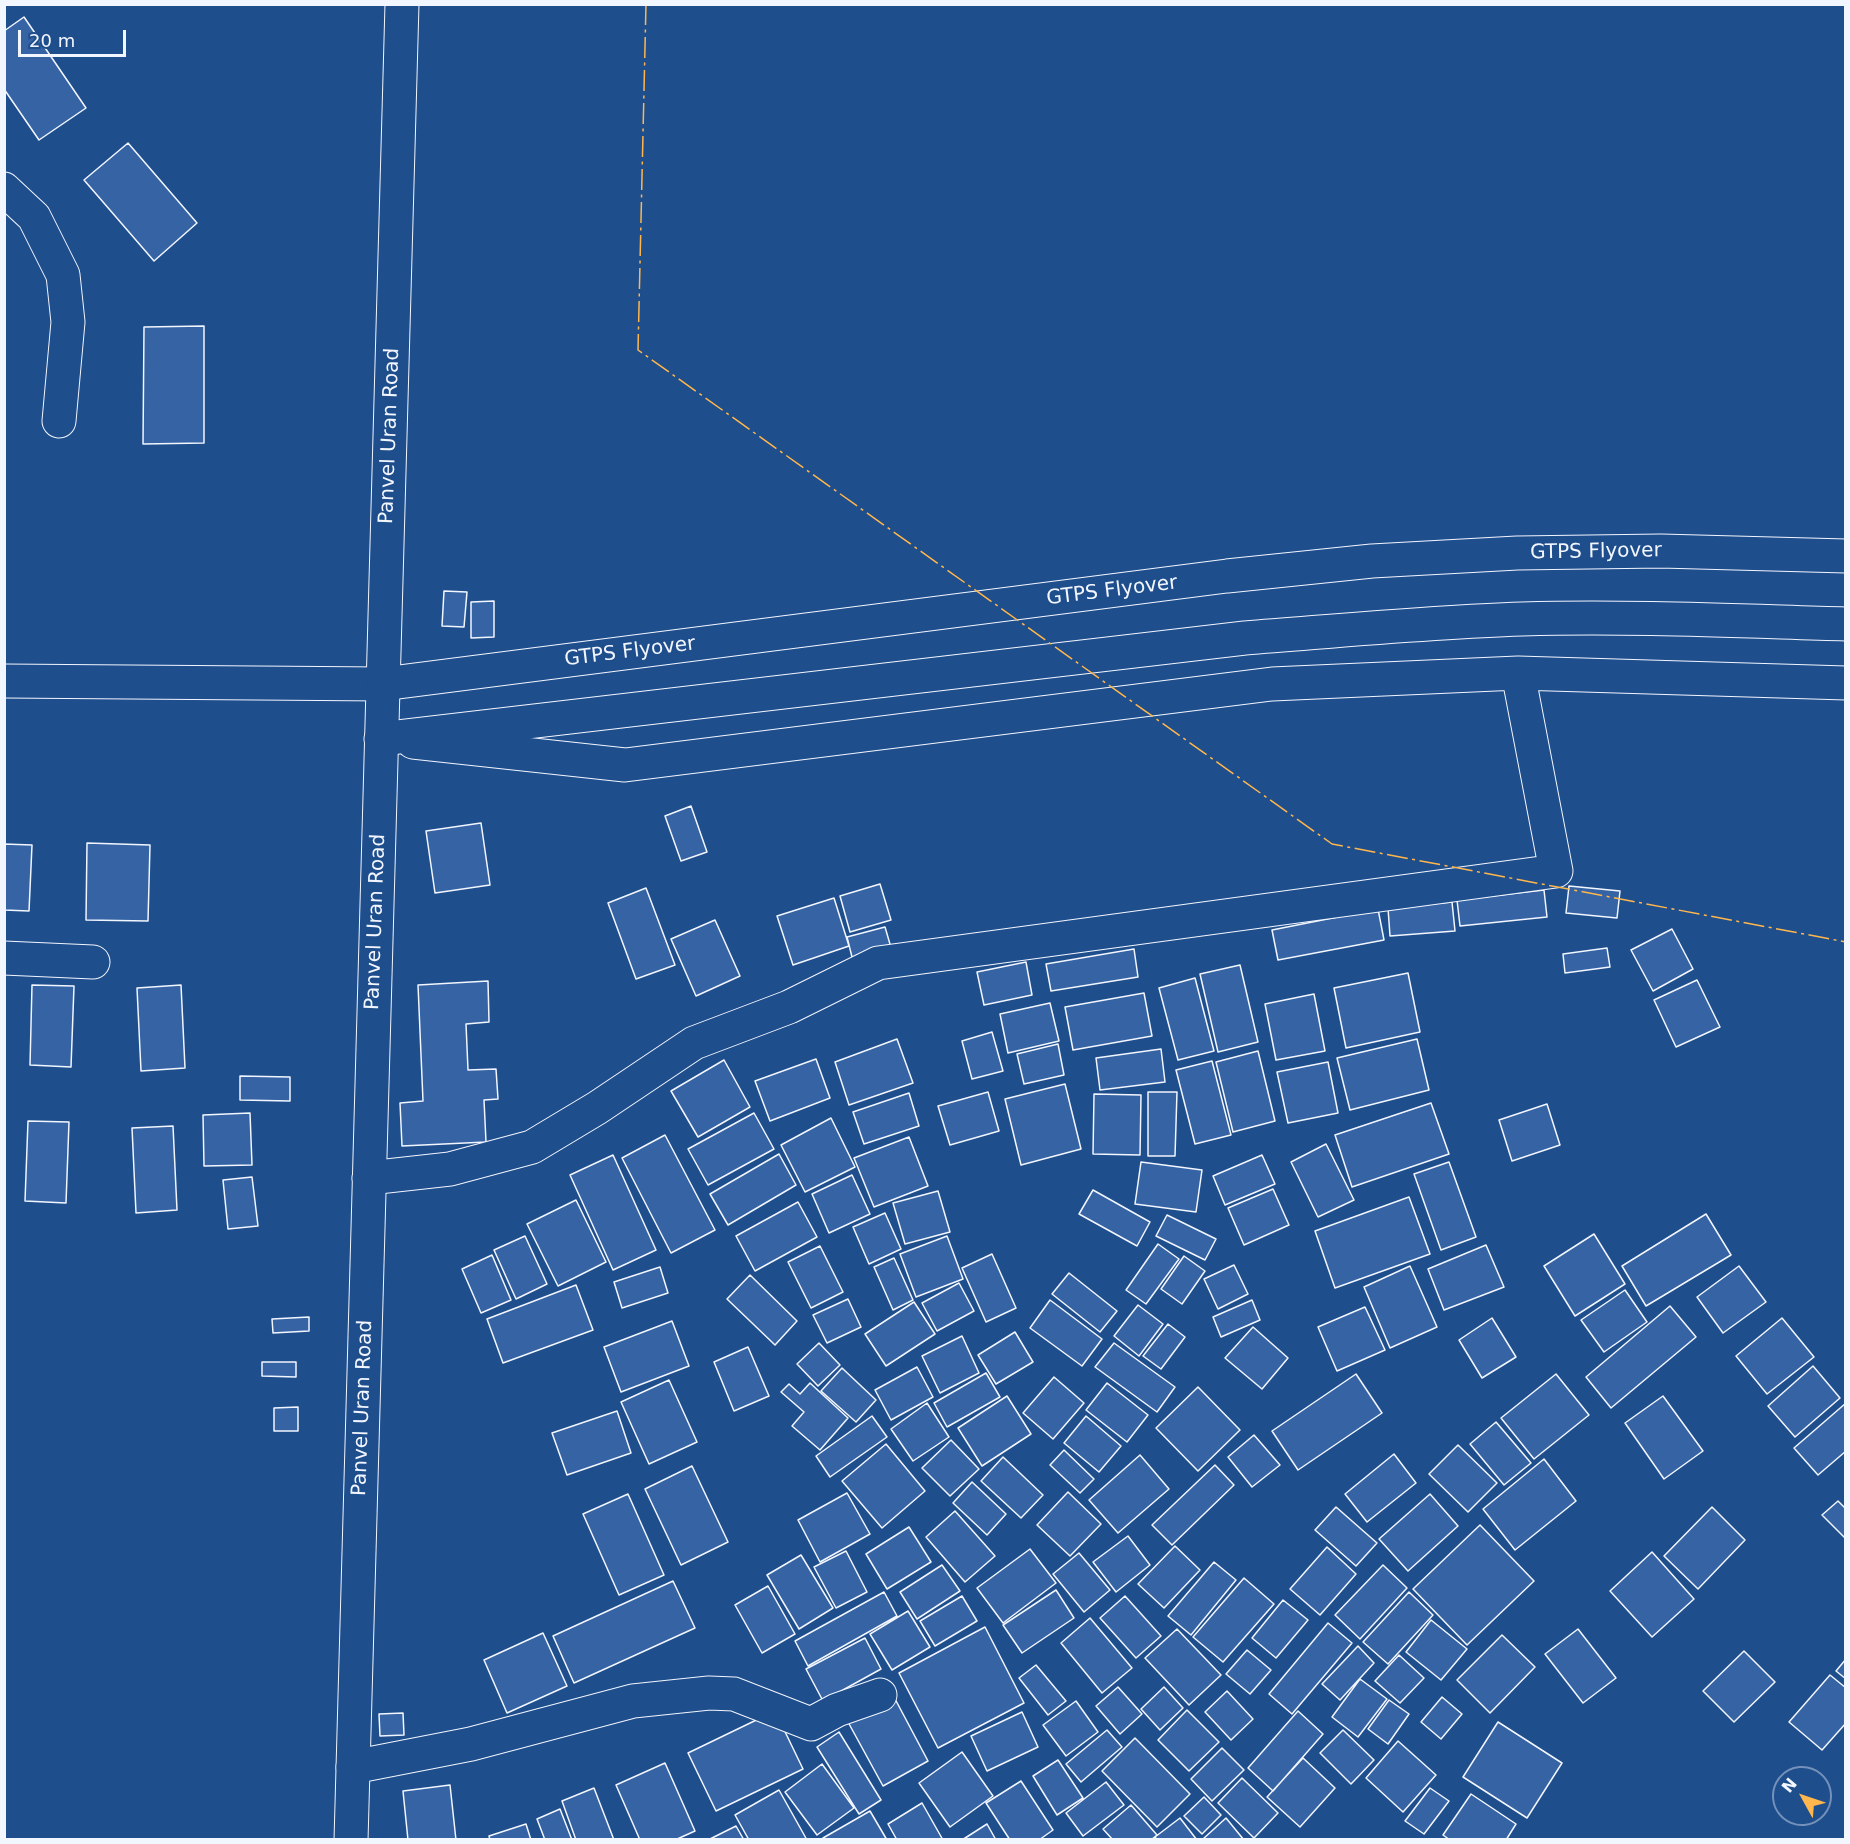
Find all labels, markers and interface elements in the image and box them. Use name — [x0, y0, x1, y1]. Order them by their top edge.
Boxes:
scale bar — [21, 18, 129, 56]
text: 20 m — [29, 30, 75, 51]
street label: Panvel Uran Road — [375, 347, 405, 525]
street label: GTPS Flyover — [1530, 539, 1662, 565]
street label: GTPS Flyover — [1045, 571, 1179, 611]
street label: GTPS Flyover — [563, 632, 697, 672]
street label: Panvel Uran Road — [361, 833, 391, 1011]
street label: Panvel Uran Road — [348, 1319, 378, 1497]
north arrow — [1772, 1766, 1832, 1826]
text: N — [1778, 1774, 1801, 1797]

